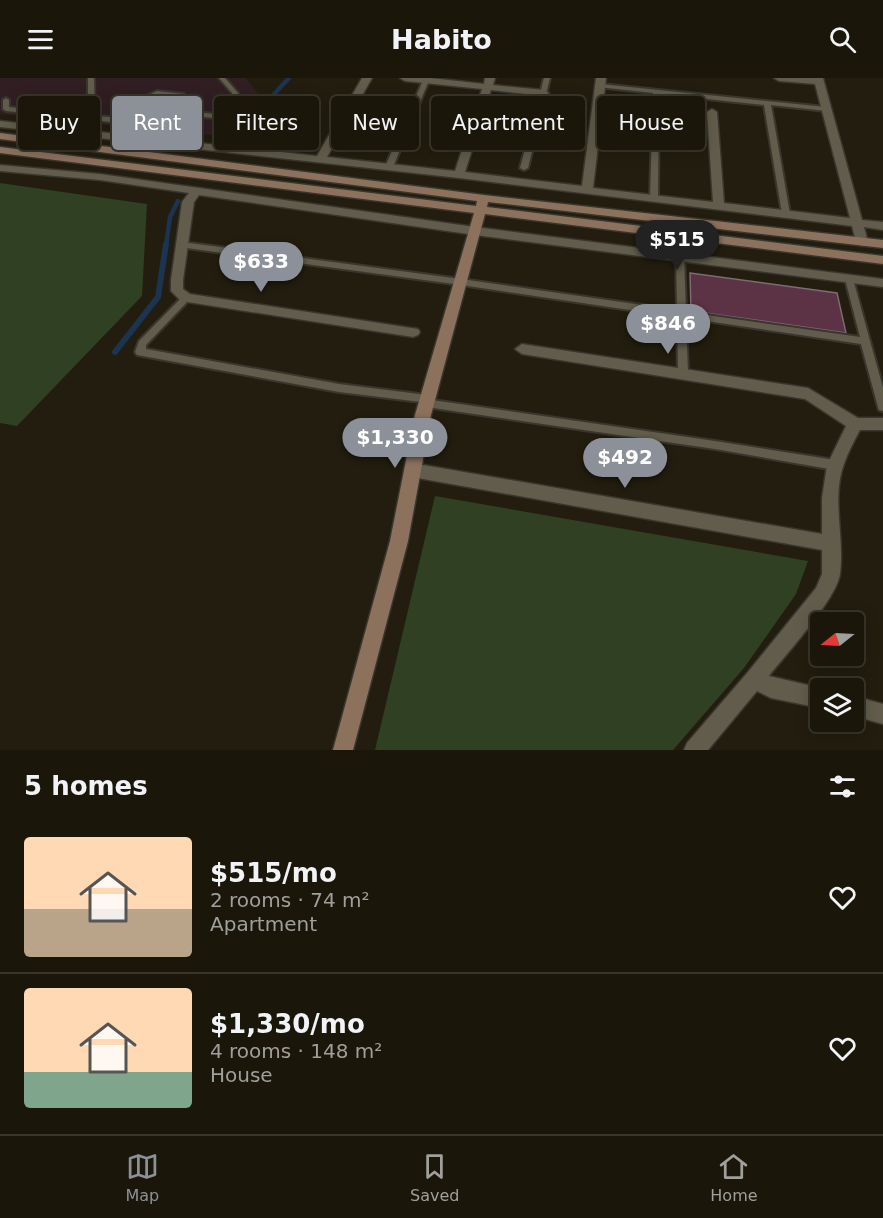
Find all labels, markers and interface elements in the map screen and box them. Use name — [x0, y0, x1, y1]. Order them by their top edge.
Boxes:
icon: menu — [24, 23, 57, 56]
icon: search — [826, 23, 859, 56]
text: Habito — [391, 24, 492, 55]
chip: Buy — [18, 96, 100, 150]
chip: Rent — [112, 96, 202, 150]
chip: Filters — [214, 96, 319, 150]
chip: New — [331, 96, 419, 150]
chip: Apartment — [431, 96, 585, 150]
chip: House — [597, 96, 705, 150]
pin: $515 — [641, 220, 713, 271]
text: $515 — [649, 227, 705, 251]
pin: $633 — [225, 242, 297, 293]
text: $633 — [233, 249, 289, 273]
pin: $846 — [632, 304, 704, 355]
text: $846 — [640, 311, 696, 335]
pin: $1,330 — [346, 418, 444, 469]
text: $1,330 — [356, 425, 434, 449]
pin: $492 — [589, 438, 661, 489]
text: $492 — [597, 445, 653, 469]
north arrow — [810, 612, 864, 666]
map controls — [810, 612, 864, 732]
button: layers — [810, 678, 864, 732]
icon: filters — [826, 770, 859, 803]
text: 5 homes — [24, 771, 148, 801]
text: $515/mo — [210, 858, 337, 888]
icon: home — [72, 861, 144, 933]
icon: heart — [826, 881, 859, 914]
text: 2 rooms · 74 m² — [210, 888, 370, 912]
text: Apartment — [210, 912, 317, 936]
text: $1,330/mo — [210, 1009, 365, 1039]
icon: home — [72, 1012, 144, 1084]
icon: heart — [826, 1032, 859, 1065]
text: 4 rooms · 148 m² — [210, 1039, 382, 1063]
text: House — [210, 1063, 273, 1087]
tab: Map — [125, 1150, 159, 1205]
tab: Saved — [410, 1150, 459, 1205]
tab: Home — [710, 1150, 758, 1205]

